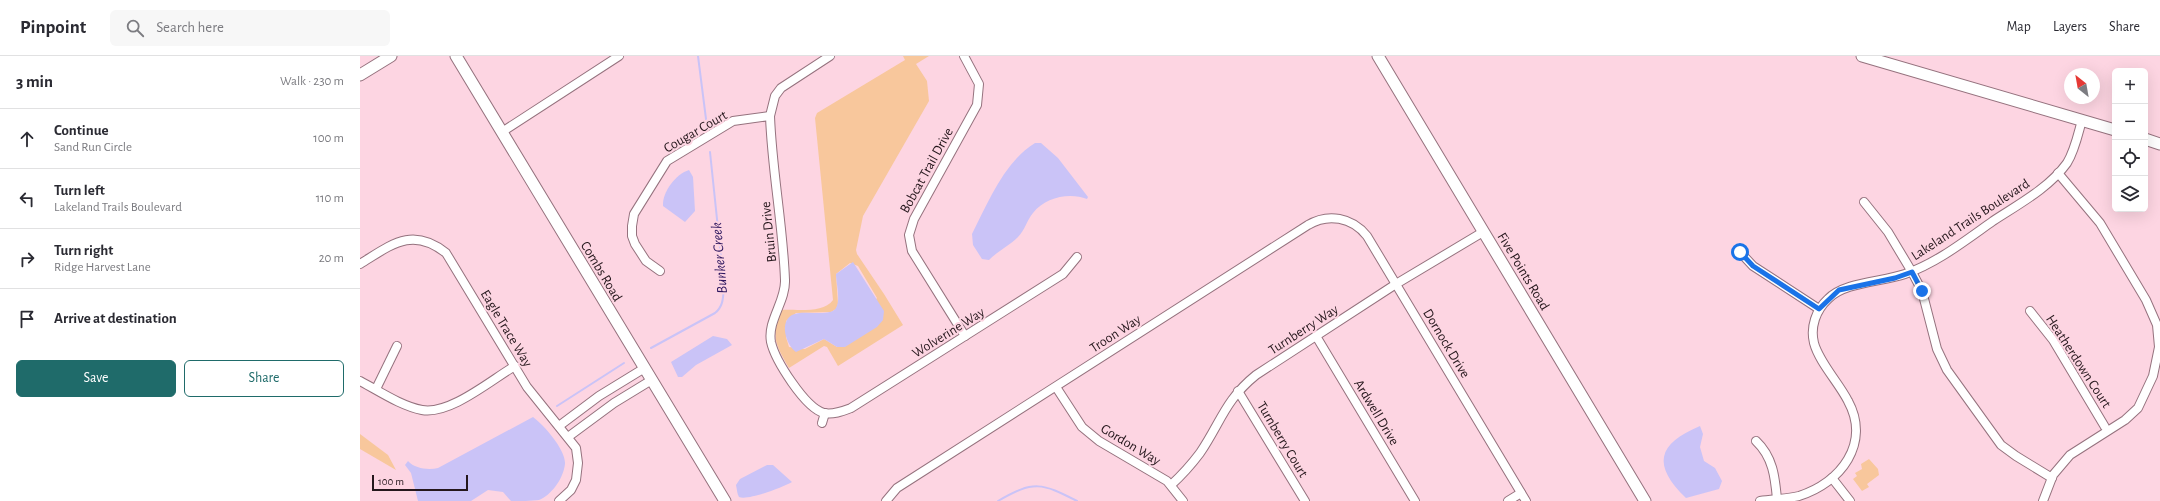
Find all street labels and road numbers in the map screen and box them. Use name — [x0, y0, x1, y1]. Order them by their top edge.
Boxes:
street label: Cougar Court — [661, 108, 730, 156]
street label: Bobcat Trail Drive — [898, 126, 956, 215]
street label: Lakeland Trails Boulevard — [1909, 176, 2032, 263]
street label: Bruin Drive — [759, 201, 779, 263]
street label: Five Points Road — [1495, 230, 1552, 313]
street label: Combs Road — [578, 239, 625, 304]
street label: Eagle Trace Way — [478, 288, 535, 369]
street label: Turnberry Way — [1266, 302, 1341, 357]
street label: Wolverine Way — [910, 305, 987, 361]
street label: Dornock Drive — [1420, 307, 1472, 380]
street label: Troon Way — [1088, 312, 1144, 355]
street label: Heatherdown Court — [2043, 313, 2114, 411]
street label: Ardwell Drive — [1351, 377, 1401, 448]
street label: Turnberry Court — [1254, 399, 1310, 480]
street label: Gordon Way — [1098, 422, 1163, 468]

